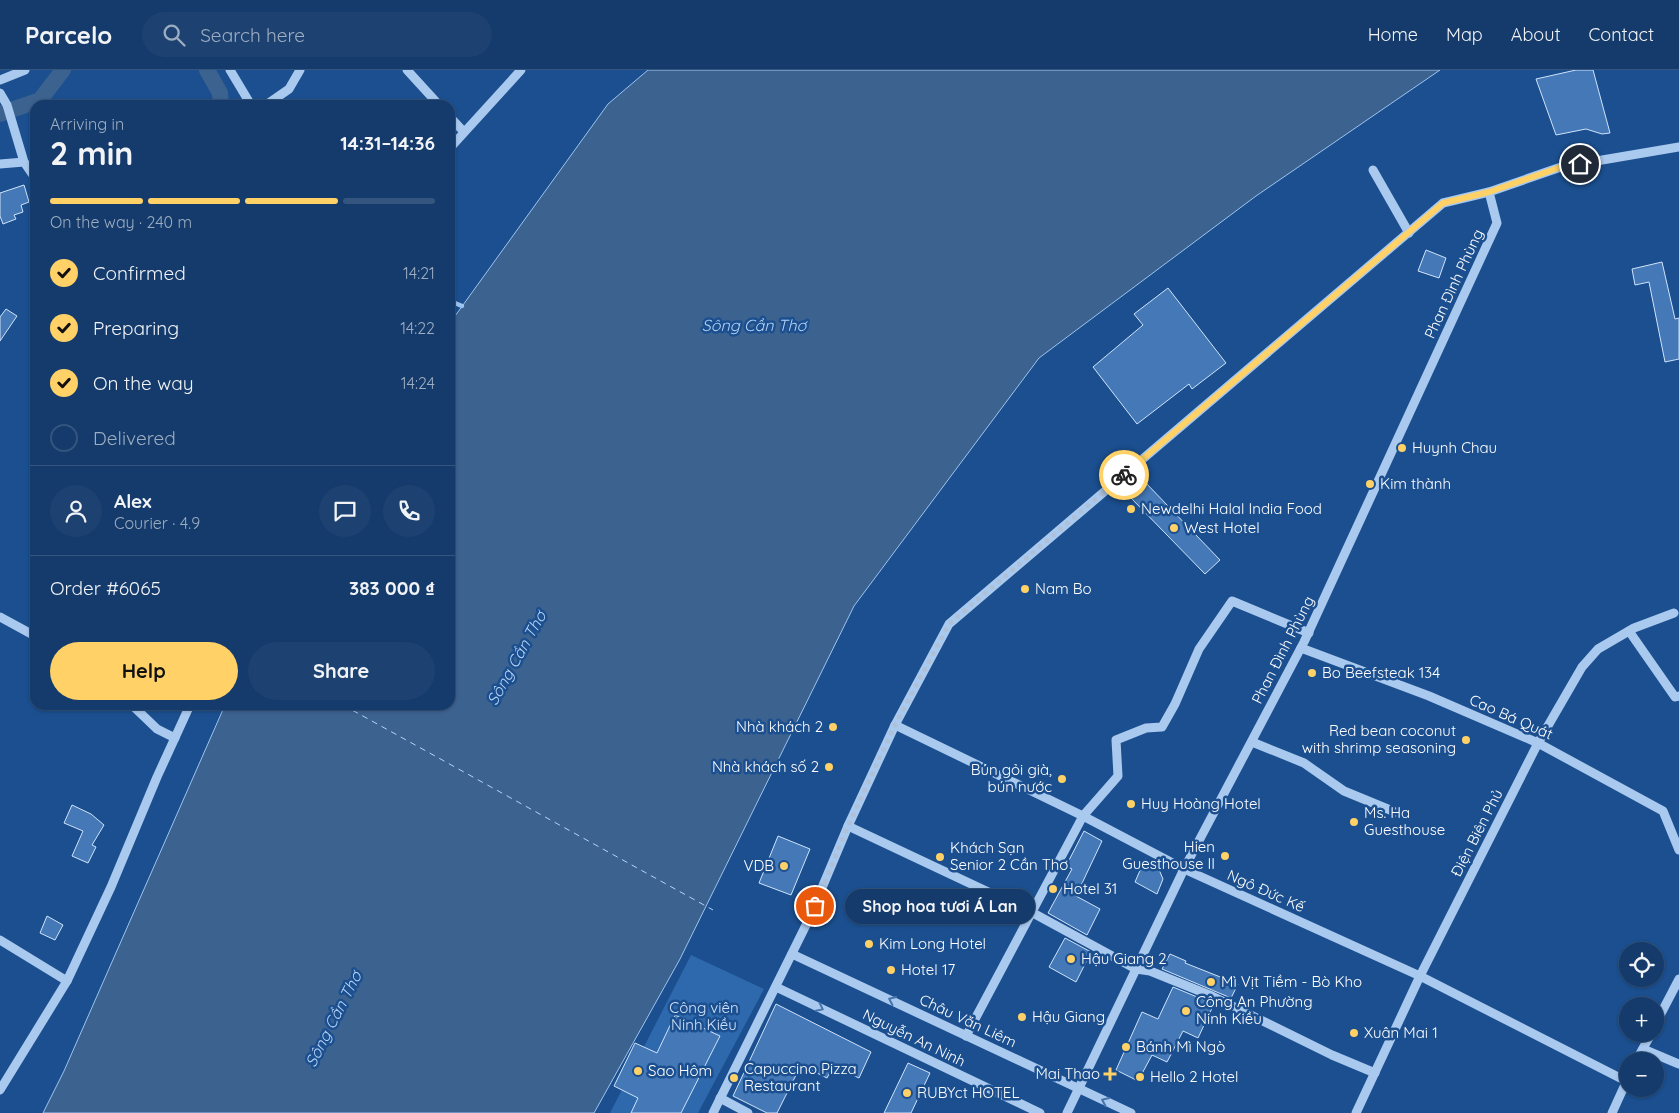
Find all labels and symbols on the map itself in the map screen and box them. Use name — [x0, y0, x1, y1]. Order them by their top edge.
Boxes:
pin — [1559, 143, 1601, 185]
street label: Phan Đình Phùng — [1420, 226, 1487, 342]
water label: Sông Cần Thơ — [702, 315, 809, 335]
place label: Huynh Chau — [1412, 438, 1497, 457]
marker: Huynh Chau — [1396, 442, 1408, 454]
courier — [1099, 450, 1149, 500]
place label: Kim thành — [1380, 474, 1451, 493]
marker: Kim thành — [1364, 478, 1376, 490]
place label: Newdelhi Halal India Food — [1141, 499, 1322, 518]
marker: Newdelhi Halal India Food — [1125, 503, 1137, 515]
place label: West Hotel — [1184, 518, 1260, 537]
marker: West Hotel — [1168, 522, 1180, 534]
place label: Nam Bo — [1035, 579, 1092, 598]
marker: Nam Bo — [1019, 583, 1031, 595]
street label: Phan Đình Phùng — [1247, 593, 1318, 707]
water label: Sông Cần Thơ — [482, 605, 551, 709]
place label: Bo Beefsteak 134 — [1322, 663, 1440, 682]
marker: Bo Beefsteak 134 — [1306, 667, 1318, 679]
street label: Cao Bá Quát — [1467, 690, 1556, 743]
place label: Nhà khách 2 — [736, 717, 823, 736]
marker: Nhà khách 2 — [827, 721, 839, 733]
place label: Red bean coconut with shrimp seasoning — [1302, 721, 1456, 757]
marker: Red bean coconut with shrimp seasoning — [1460, 734, 1472, 746]
place label: Nhà khách số 2 — [712, 757, 819, 776]
place label: Bún gỏi già, bún nước — [971, 760, 1052, 796]
marker: Nhà khách số 2 — [823, 761, 835, 773]
marker: Bún gỏi già, bún nước — [1056, 773, 1068, 785]
street label: Điện Biên Phủ — [1446, 786, 1507, 880]
place label: Huy Hoàng Hotel — [1141, 794, 1261, 813]
marker: Huy Hoàng Hotel — [1125, 798, 1137, 810]
place label: Ms. Ha Guesthouse — [1364, 803, 1445, 839]
marker: Ms. Ha Guesthouse — [1348, 816, 1360, 828]
place label: Hien Guesthouse II — [1122, 837, 1215, 873]
place label: Khách Sạn Senior 2 Cần Thơ — [950, 838, 1068, 874]
marker: Hien Guesthouse II — [1219, 850, 1231, 862]
marker: Khách Sạn Senior 2 Cần Thơ — [934, 851, 946, 863]
place label: VDB — [743, 856, 774, 875]
marker: VDB — [778, 860, 790, 872]
street label: Ngô Đức Kế — [1224, 865, 1308, 916]
place label: Hotel 31 — [1063, 879, 1117, 898]
marker: Hotel 31 — [1047, 883, 1059, 895]
pin — [794, 885, 836, 927]
callout: Shop hoa tươi Á Lan — [845, 888, 1035, 924]
place label: Kim Long Hotel — [879, 934, 986, 953]
marker: Kim Long Hotel — [863, 938, 875, 950]
place label: Hậu Giang 2 — [1081, 949, 1167, 968]
marker: Hậu Giang 2 — [1065, 953, 1077, 965]
place label: Hotel 17 — [901, 960, 955, 979]
marker: Hotel 17 — [885, 964, 897, 976]
water label: Sông Cần Thơ — [300, 966, 367, 1070]
place label: Mì Vịt Tiềm - Bò Kho — [1221, 972, 1362, 991]
marker: Mì Vịt Tiềm - Bò Kho — [1205, 976, 1217, 988]
street label: Châu Văn Liêm — [917, 990, 1020, 1051]
place label: Công An Phường Ninh Kiều — [1196, 992, 1313, 1028]
one-way arrow — [888, 996, 897, 1007]
park label: Công viên Ninh Kiều — [669, 998, 739, 1034]
one-way arrow — [815, 1002, 824, 1012]
street label: Nguyễn An Ninh — [860, 1004, 969, 1071]
marker: Công An Phường Ninh Kiều — [1180, 1005, 1192, 1017]
place label: Hậu Giang — [1032, 1007, 1105, 1026]
marker: Hậu Giang — [1016, 1011, 1028, 1023]
place label: Xuân Mai 1 — [1364, 1023, 1438, 1042]
marker: Xuân Mai 1 — [1348, 1027, 1360, 1039]
place label: Bánh Mì Ngò — [1136, 1037, 1225, 1056]
marker: Bánh Mì Ngò — [1120, 1041, 1132, 1053]
place label: Capuccino Pizza Restaurant — [744, 1059, 857, 1095]
place label: Sao Hôm — [648, 1061, 712, 1080]
place label: Mai Thao — [1035, 1064, 1100, 1083]
marker: Sao Hôm — [632, 1065, 644, 1077]
place label: Hello 2 Hotel — [1150, 1067, 1238, 1086]
marker: Mai Thao — [1104, 1068, 1116, 1080]
marker: Hello 2 Hotel — [1134, 1071, 1146, 1083]
marker: Capuccino Pizza Restaurant — [728, 1072, 740, 1084]
place label: RUBYct HOTEL — [917, 1083, 1019, 1102]
marker: RUBYct HOTEL — [901, 1087, 913, 1099]
one-way arrow — [1101, 1096, 1110, 1107]

